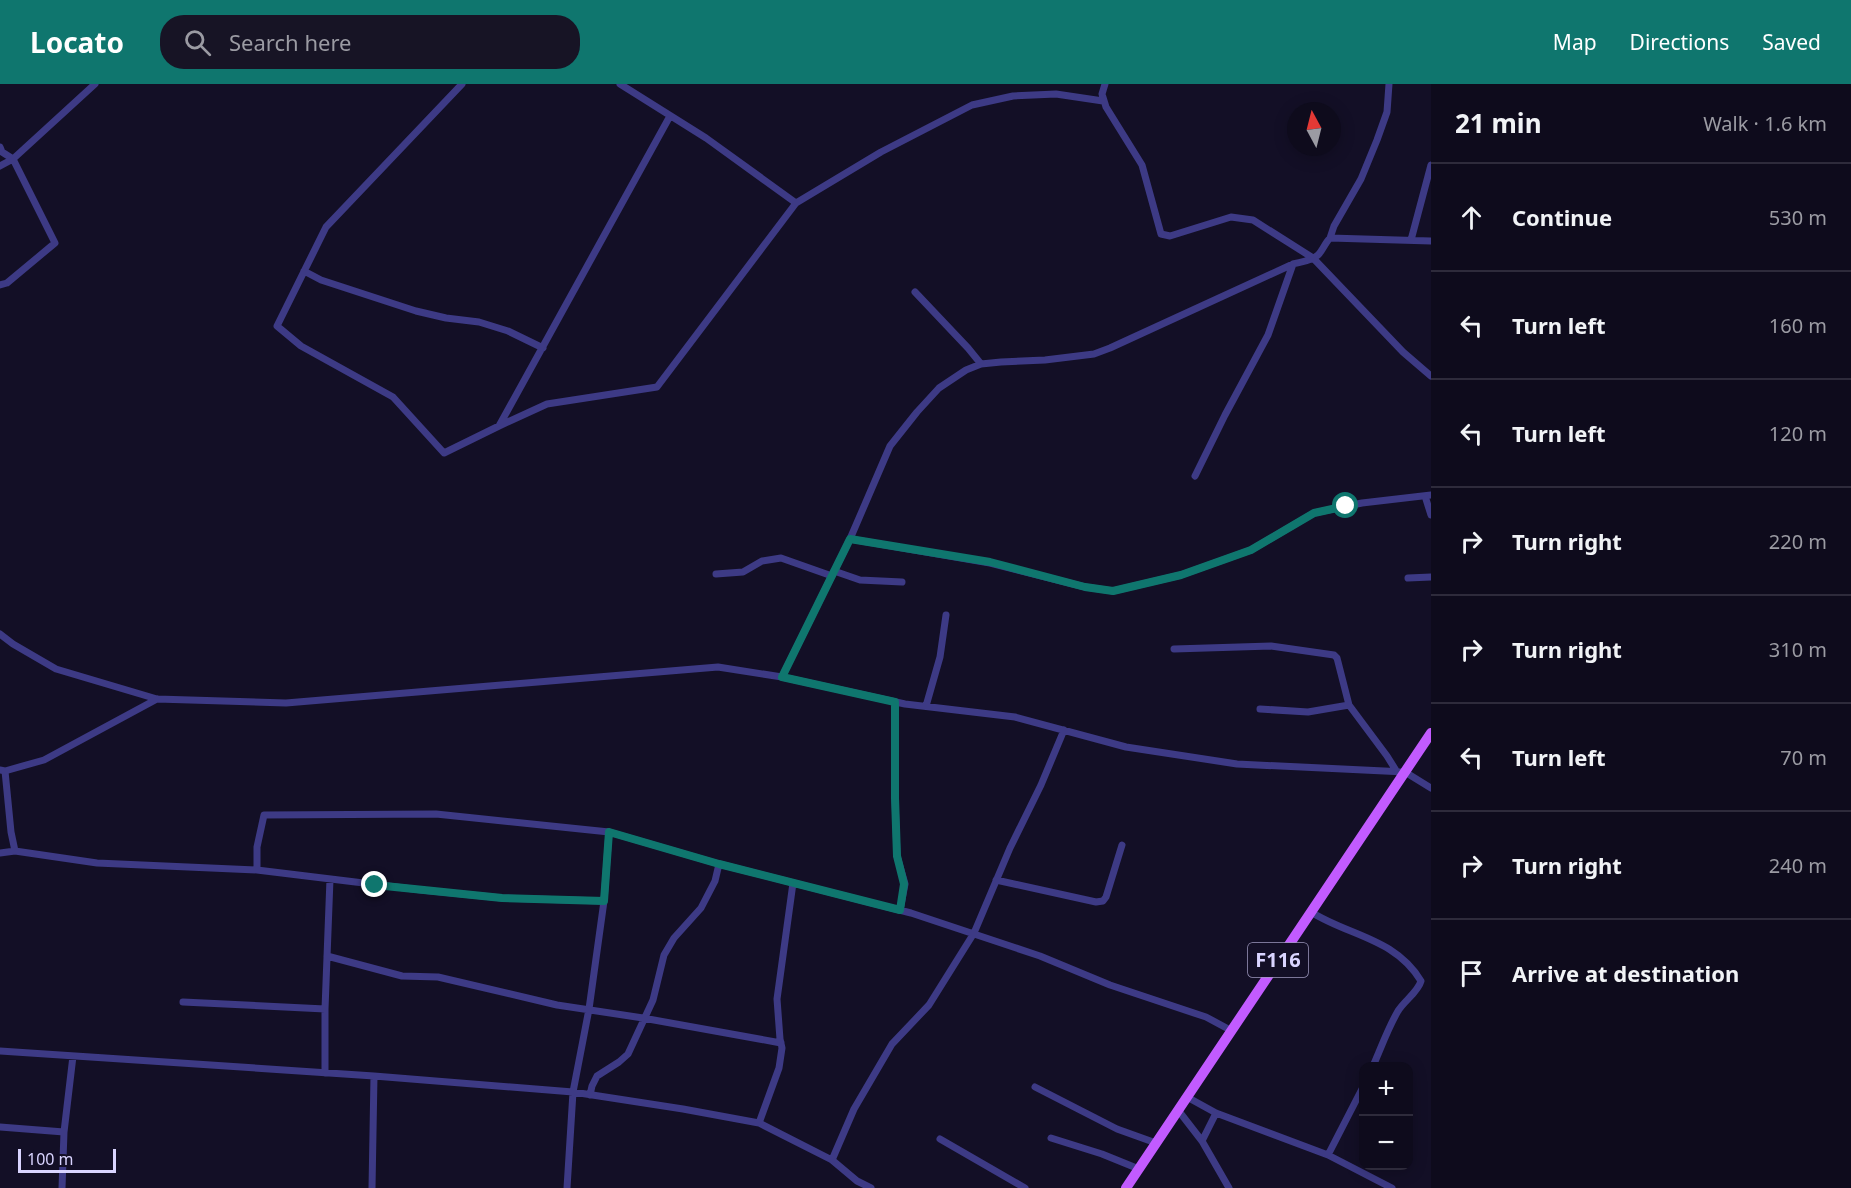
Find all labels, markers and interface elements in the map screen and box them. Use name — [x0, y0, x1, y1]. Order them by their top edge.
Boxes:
search box — [160, 15, 580, 69]
text: Locato — [30, 23, 124, 61]
icon: search — [181, 26, 214, 59]
text: Search here — [229, 27, 351, 57]
text: Map — [1553, 28, 1597, 56]
text: Directions — [1630, 28, 1729, 56]
text: Saved — [1762, 28, 1821, 56]
north arrow — [1287, 102, 1341, 156]
text: 21 min — [1455, 105, 1542, 141]
text: Walk · 1.6 km — [1703, 110, 1827, 137]
icon: ahead — [1455, 201, 1488, 234]
text: Continue — [1512, 202, 1612, 232]
text: 530 m — [1769, 204, 1827, 231]
icon: left — [1455, 309, 1488, 342]
text: Turn left — [1512, 310, 1606, 340]
text: 160 m — [1769, 312, 1827, 339]
icon: left — [1455, 417, 1488, 450]
text: Turn left — [1512, 418, 1606, 448]
text: 120 m — [1769, 420, 1827, 447]
route start — [1332, 492, 1358, 518]
icon: right — [1455, 525, 1488, 558]
text: Turn right — [1512, 526, 1622, 556]
text: 220 m — [1769, 528, 1827, 555]
icon: right — [1455, 633, 1488, 666]
text: Turn right — [1512, 634, 1622, 664]
text: 310 m — [1769, 636, 1827, 663]
icon: left — [1455, 741, 1488, 774]
text: Turn left — [1512, 742, 1606, 772]
text: 70 m — [1780, 744, 1827, 771]
icon: right — [1455, 849, 1488, 882]
text: Turn right — [1512, 850, 1622, 880]
text: 240 m — [1769, 852, 1827, 879]
route end — [361, 871, 387, 897]
road number: F116 — [1248, 943, 1308, 977]
icon: arrive — [1455, 957, 1488, 990]
text: Arrive at destination — [1512, 958, 1739, 988]
map controls — [1359, 1062, 1413, 1170]
button: + — [1359, 1062, 1413, 1116]
button: − — [1359, 1116, 1413, 1170]
scale bar — [18, 1146, 116, 1174]
text: 100 m — [27, 1148, 74, 1170]

